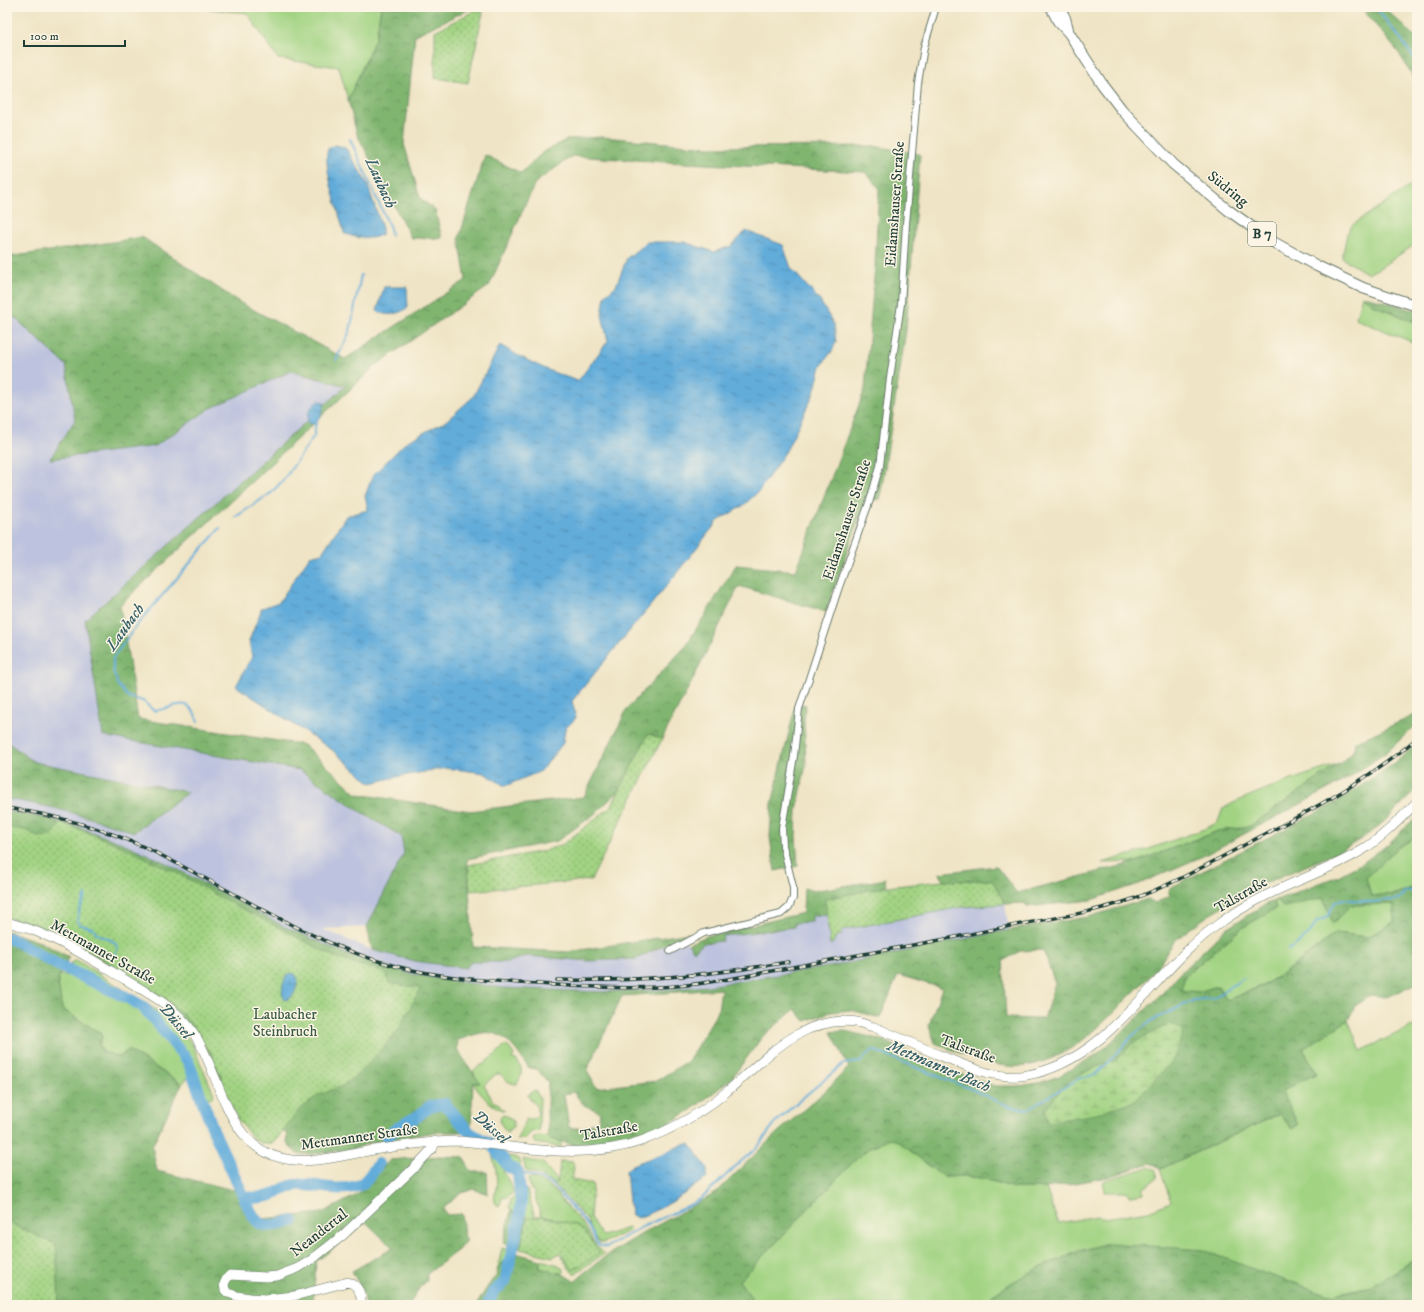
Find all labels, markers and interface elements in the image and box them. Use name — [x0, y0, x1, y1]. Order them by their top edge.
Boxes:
scale bar — [24, 22, 125, 48]
text: 100 m — [30, 29, 59, 44]
street label: Eidamshauser Straße — [881, 140, 909, 268]
water label: Laubach — [361, 154, 401, 211]
street label: Südring — [1204, 167, 1253, 212]
road number: B 7 — [1248, 222, 1276, 246]
street label: Eidamshauser Straße — [818, 457, 876, 583]
water label: Laubach — [101, 600, 149, 655]
street label: Talstraße — [1211, 872, 1271, 918]
street label: Mettmanner Straße — [47, 915, 159, 989]
water label: Düssel — [155, 999, 198, 1045]
park label: Laubacher Steinbruch — [253, 1005, 317, 1041]
street label: Talstraße — [938, 1030, 998, 1068]
water label: Mettmanner Bach — [884, 1035, 993, 1097]
water label: Düssel — [469, 1106, 515, 1149]
street label: Talstraße — [579, 1117, 639, 1145]
street label: Mettmanner Straße — [299, 1119, 419, 1155]
street label: Neandertal — [287, 1204, 352, 1261]

